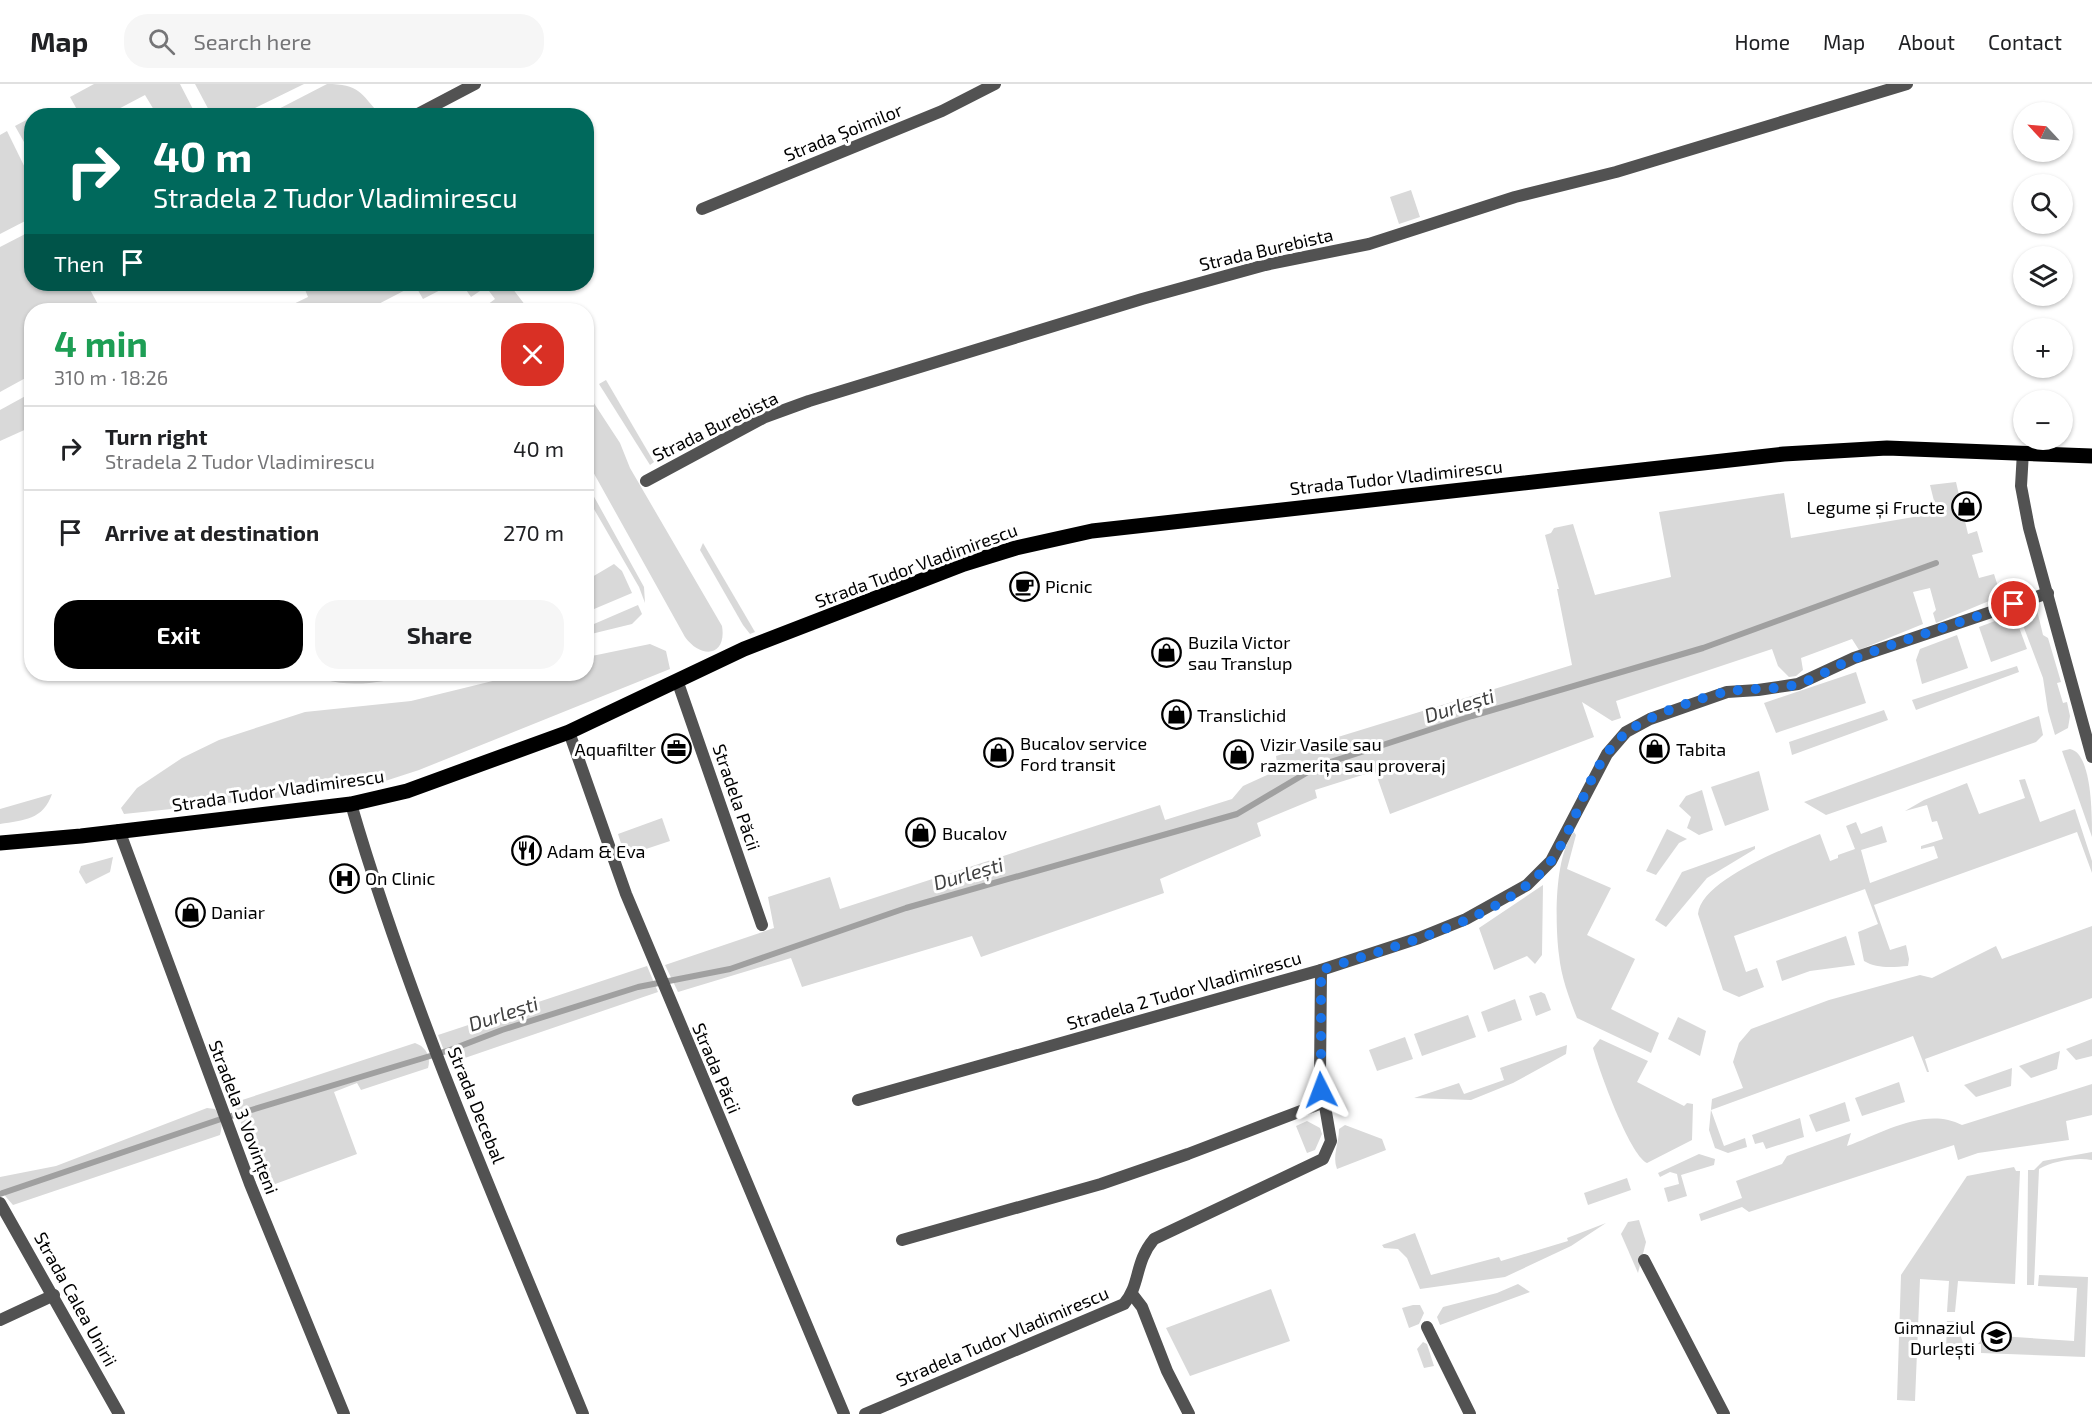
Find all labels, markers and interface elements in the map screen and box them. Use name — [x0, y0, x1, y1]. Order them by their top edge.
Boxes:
search box — [124, 14, 544, 68]
text: Map — [30, 24, 88, 58]
icon: search — [145, 25, 178, 58]
text: Search here — [193, 28, 312, 54]
text: Home — [1734, 29, 1790, 54]
text: Map — [1823, 29, 1865, 54]
text: About — [1898, 29, 1955, 54]
text: Contact — [1988, 29, 2062, 54]
street label: Strada Șoimilor — [780, 98, 906, 167]
north arrow — [2013, 102, 2073, 162]
map controls — [2013, 102, 2073, 450]
text: 40 m — [153, 130, 252, 180]
icon: right — [54, 132, 132, 210]
button: search — [2013, 174, 2073, 234]
text: Stradela 2 Tudor Vladimirescu — [153, 181, 518, 213]
street label: Strada Burebista — [1197, 223, 1335, 275]
icon: arrive — [116, 246, 149, 279]
button: layers — [2013, 246, 2073, 306]
text: Then — [54, 250, 104, 276]
button: + — [2013, 318, 2073, 378]
text: 4 min — [54, 321, 148, 364]
button: close — [501, 323, 564, 386]
text: 310 m · 18:26 — [54, 365, 168, 389]
street label: Strada Burebista — [649, 386, 781, 466]
button: − — [2013, 390, 2073, 450]
text: Turn right — [105, 423, 207, 449]
icon: right — [54, 432, 87, 465]
text: 40 m — [513, 435, 564, 461]
text: Stradela 2 Tudor Vladimirescu — [105, 449, 375, 473]
street label: Strada Tudor Vladimirescu — [1288, 455, 1504, 499]
shop icon: Legume și Fructe — [1950, 491, 1982, 523]
place label: Legume și Fructe — [1807, 496, 1945, 519]
icon: arrive — [54, 516, 87, 549]
street label: Strada Tudor Vladimirescu — [812, 518, 1020, 612]
text: Arrive at destination — [105, 519, 319, 545]
text: 270 m — [503, 519, 564, 545]
cafe icon: Picnic — [1008, 570, 1040, 602]
place label: Picnic — [1045, 575, 1093, 597]
pin — [1988, 578, 2039, 629]
icon: arrive — [1997, 587, 2030, 620]
button: Exit — [54, 600, 303, 669]
button: Share — [315, 600, 564, 669]
place label: Buzila Victor sau Translup — [1188, 631, 1292, 674]
shop icon: Buzila Victor sau Translup — [1151, 636, 1183, 668]
water label: Durlești — [1421, 683, 1497, 729]
shop icon: Translichid — [1160, 699, 1192, 731]
place label: Translichid — [1197, 704, 1286, 726]
place label: Bucalov service Ford transit — [1020, 732, 1147, 775]
office icon: Aquafilter — [661, 733, 693, 765]
place label: Vizir Vasile sau razmerița sau proveraj — [1260, 733, 1446, 777]
shop icon: Tabita — [1639, 733, 1671, 765]
shop icon: Bucalov service Ford transit — [983, 737, 1015, 769]
place label: Aquafilter — [575, 738, 656, 760]
shop icon: Vizir Vasile sau razmerița sau proveraj — [1223, 738, 1255, 770]
place label: Tabita — [1676, 738, 1726, 760]
street label: Stradela Păcii — [708, 741, 766, 853]
street label: Strada Tudor Vladimirescu — [171, 764, 385, 816]
shop icon: Bucalov — [905, 817, 937, 849]
place label: Bucalov — [942, 822, 1008, 844]
restaurant icon: Adam & Eva — [510, 835, 542, 867]
place label: Adam & Eva — [547, 840, 646, 862]
water label: Durlești — [930, 852, 1006, 896]
hospital icon: On Clinic — [328, 862, 360, 894]
place label: On Clinic — [365, 867, 435, 889]
shop icon: Daniar — [174, 896, 206, 928]
place label: Daniar — [211, 901, 265, 923]
street label: Stradela 2 Tudor Vladimirescu — [1064, 946, 1304, 1034]
water label: Durlești — [465, 990, 542, 1037]
street label: Strada Păcii — [688, 1019, 746, 1117]
street label: Stradela 3 Vovințeni — [204, 1037, 283, 1197]
street label: Strada Decebal — [444, 1044, 511, 1167]
position arrow — [1289, 1058, 1353, 1122]
street label: Strada Calea Unirii — [30, 1228, 122, 1370]
street label: Stradela Tudor Vladimirescu — [892, 1281, 1112, 1391]
place label: Gimnaziul Durlești — [1894, 1316, 1976, 1360]
school or university icon: Gimnaziul Durlești — [1980, 1321, 2012, 1353]

